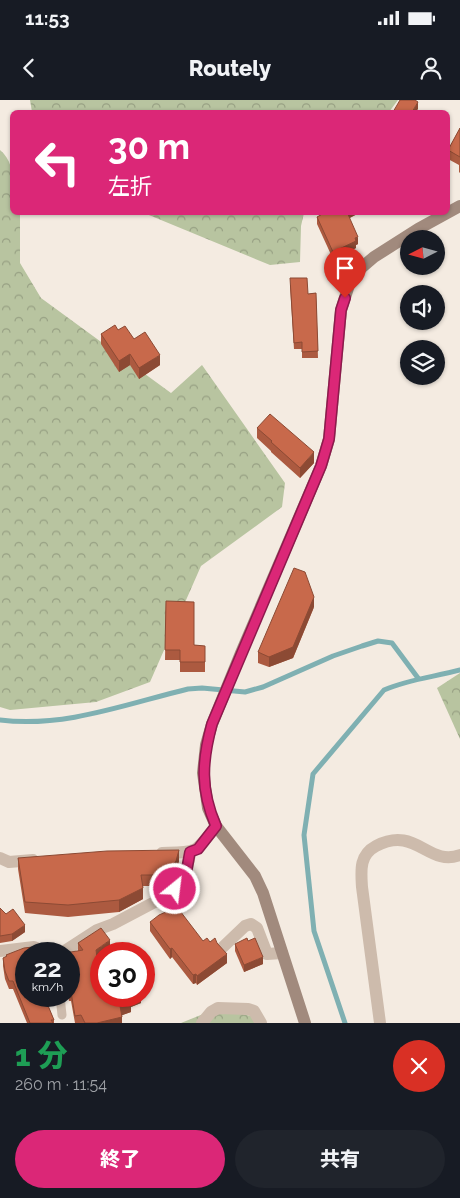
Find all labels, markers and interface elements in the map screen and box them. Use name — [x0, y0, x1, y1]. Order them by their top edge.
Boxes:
text: 11:53 — [25, 7, 70, 29]
icon: back — [15, 54, 43, 82]
icon: person — [417, 54, 445, 82]
text: Routely — [189, 55, 271, 81]
text: 30 m — [108, 126, 190, 167]
icon: left — [25, 130, 90, 195]
text: 左折 — [108, 173, 152, 199]
north arrow — [400, 230, 445, 275]
map controls — [400, 230, 445, 385]
pin — [324, 247, 366, 298]
icon: arrive — [331, 254, 359, 282]
button: sound — [400, 285, 445, 330]
button: layers — [400, 340, 445, 385]
position arrow — [148, 862, 200, 914]
speed limit sign: 30 — [90, 942, 155, 1007]
text: 22 — [33, 953, 62, 983]
text: km/h — [32, 980, 63, 994]
text: 1 分 — [15, 1038, 68, 1073]
button: close — [393, 1040, 445, 1092]
text: 260 m · 11:54 — [15, 1075, 107, 1094]
button: 終了 — [15, 1130, 225, 1188]
button: 共有 — [235, 1130, 445, 1188]

